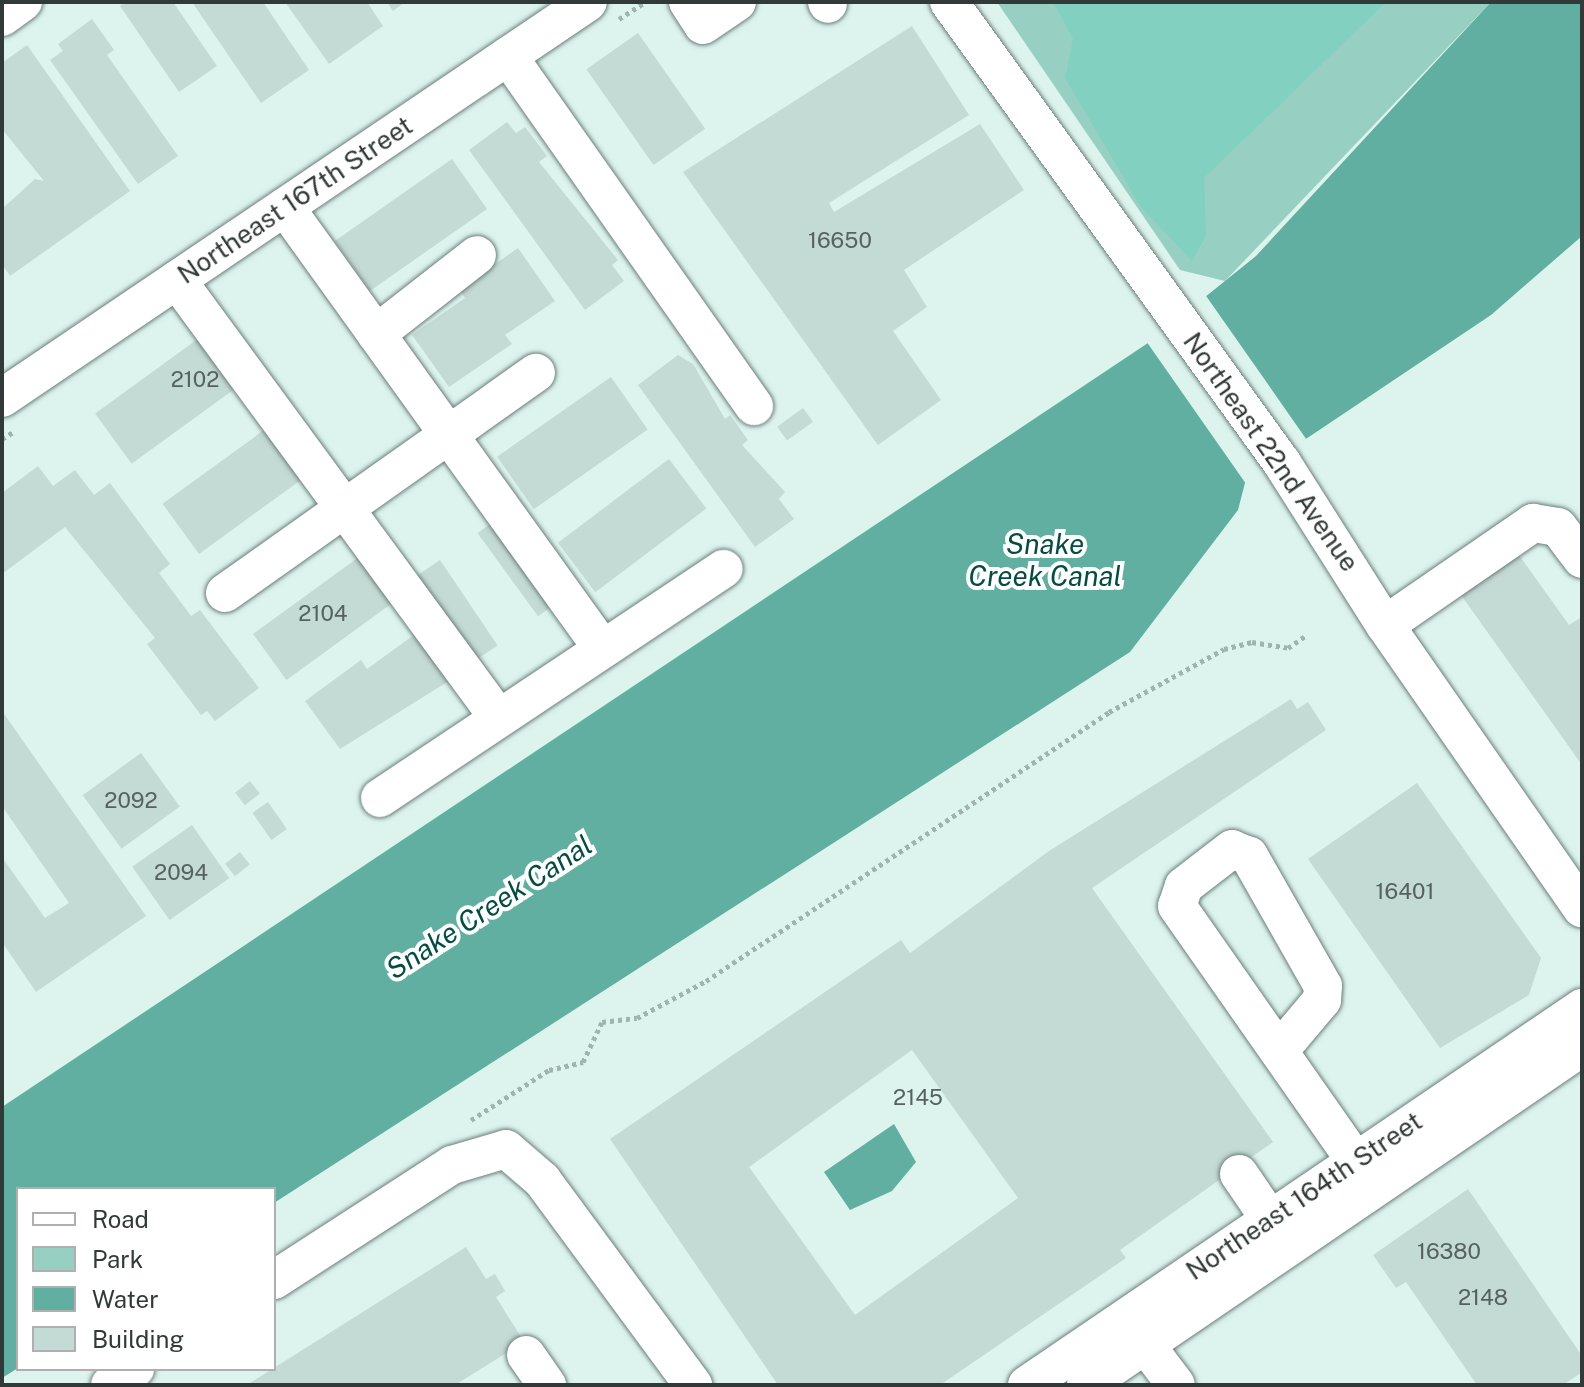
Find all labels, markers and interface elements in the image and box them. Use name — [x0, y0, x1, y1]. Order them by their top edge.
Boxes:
street label: Northeast 167th Street — [172, 110, 418, 290]
house number: 16650 — [808, 228, 872, 254]
street label: Northeast 22nd Avenue — [1177, 327, 1365, 577]
house number: 2102 — [171, 367, 219, 393]
water label: Snake Creek Canal — [968, 527, 1122, 593]
house number: 2104 — [298, 601, 348, 627]
house number: 2092 — [104, 788, 158, 814]
water label: Snake Creek Canal — [380, 828, 598, 986]
house number: 2094 — [154, 860, 208, 886]
house number: 16401 — [1376, 879, 1434, 905]
house number: 2145 — [893, 1085, 943, 1111]
street label: Northeast 164th Street — [1180, 1105, 1428, 1287]
legend — [16, 1187, 276, 1371]
text: Road — [92, 1205, 149, 1233]
house number: 16380 — [1417, 1239, 1481, 1265]
text: Park — [92, 1245, 143, 1273]
text: Water — [92, 1285, 159, 1313]
house number: 2148 — [1458, 1285, 1508, 1311]
text: Building — [92, 1325, 184, 1353]

